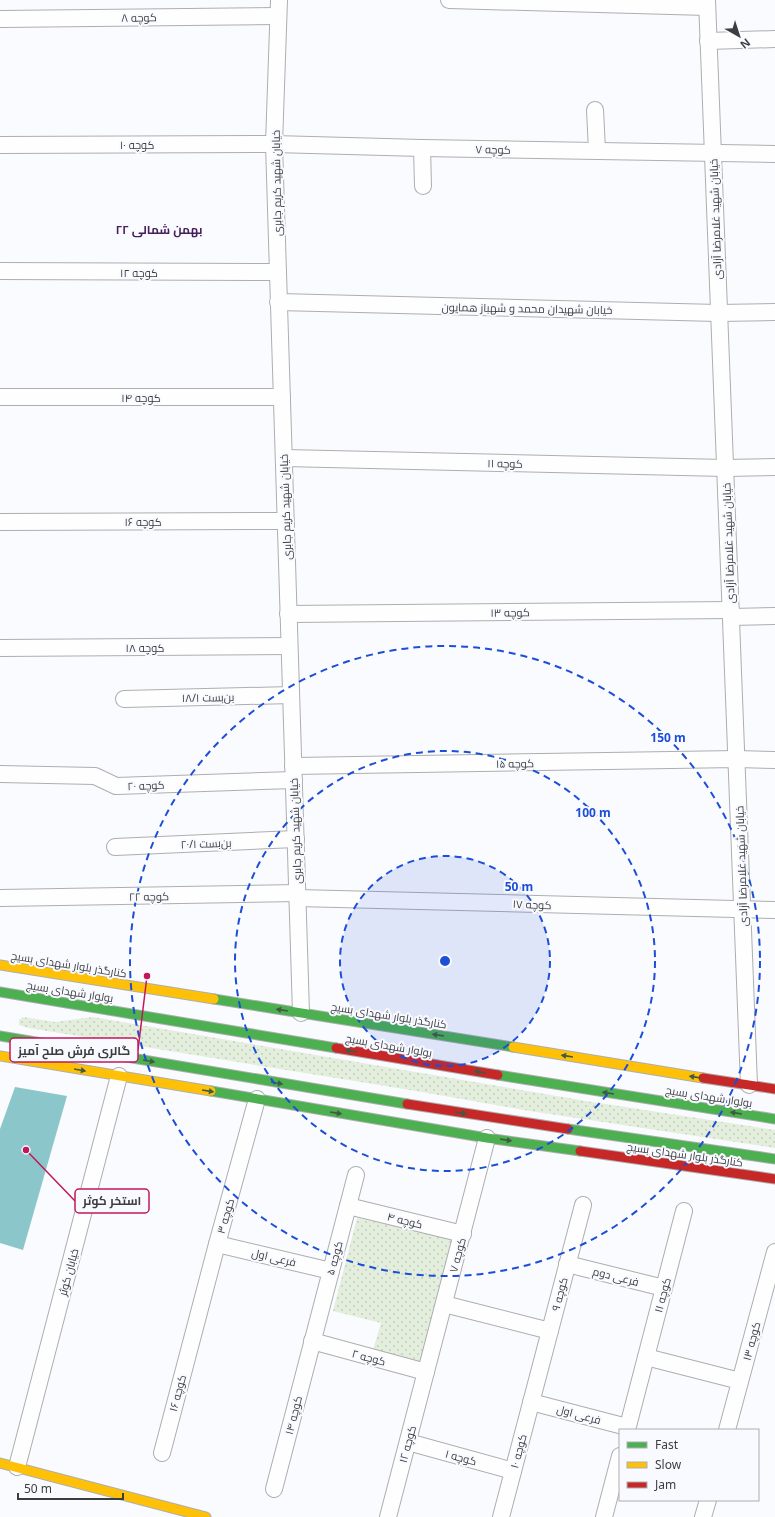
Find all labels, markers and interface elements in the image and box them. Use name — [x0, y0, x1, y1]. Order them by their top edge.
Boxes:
street label: کوچه ۸ — [121, 9, 157, 25]
north arrow — [719, 16, 759, 56]
text: N — [737, 36, 754, 53]
street label: خیابان شهید کریم جابری — [268, 130, 285, 236]
street label: کوچه ۱۰ — [120, 137, 154, 152]
street label: کوچه ۷ — [475, 141, 511, 157]
street label: خیابان شهید غلامرضا آزادی — [705, 158, 725, 280]
district label: ۲۲ بهمن شمالی — [116, 221, 202, 238]
street label: کوچه ۱۲ — [120, 265, 158, 280]
street label: خیابان شهیدان محمد و شهباز همایون — [441, 299, 613, 317]
street label: کوچه ۱۴ — [121, 390, 161, 405]
street label: خیابان شهید کریم جابری — [276, 454, 295, 560]
street label: کوچه ۱۱ — [487, 455, 523, 471]
street label: خیابان شهید غلامرضا آزادی — [718, 482, 738, 604]
street label: کوچه ۱۶ — [124, 514, 162, 529]
street label: کوچه ۱۳ — [490, 604, 530, 620]
street label: کوچه ۱۸ — [126, 640, 165, 655]
street label: بن‌بست ۱۸/۱ — [182, 689, 235, 705]
text: 150 m — [650, 729, 686, 746]
street label: کوچه ۱۵ — [496, 755, 534, 771]
street label: کوچه ۲۰ — [127, 777, 165, 793]
street label: خیابان شهید کریم جابری — [286, 778, 305, 884]
text: 100 m — [575, 804, 611, 821]
street label: خیابان شهید غلامرضا آزادی — [731, 805, 751, 927]
street label: بن‌بست ۲۰/۱ — [180, 835, 232, 851]
text: 50 m — [505, 878, 533, 895]
street label: کوچه ۲۲ — [129, 888, 169, 904]
street label: کوچه ۱۷ — [512, 896, 552, 912]
street label: کنارگذر بلوار شهدای بسیج — [10, 947, 128, 982]
centre of rings — [438, 954, 452, 968]
street label: بولوار شهدای بسیج — [25, 977, 115, 1006]
street label: کنارگذر بلوار شهدای بسیج — [330, 998, 448, 1033]
one-way arrow — [276, 1007, 288, 1013]
street label: بولوار شهدای بسیج — [344, 1030, 434, 1061]
one-way arrow — [432, 1032, 444, 1038]
callout: گالری فرش صلح آمیز — [10, 1038, 138, 1062]
text: گالری فرش صلح آمیز — [17, 1042, 130, 1060]
one-way arrow — [345, 1048, 358, 1054]
one-way arrow — [561, 1053, 573, 1059]
one-way arrow — [143, 1058, 155, 1064]
one-way arrow — [74, 1067, 86, 1073]
one-way arrow — [474, 1069, 486, 1075]
one-way arrow — [689, 1073, 701, 1079]
one-way arrow — [271, 1080, 283, 1086]
street label: بولوار شهدای بسیج — [664, 1082, 754, 1111]
one-way arrow — [202, 1088, 214, 1094]
one-way arrow — [602, 1090, 614, 1096]
one-way arrow — [330, 1110, 342, 1116]
one-way arrow — [454, 1110, 467, 1116]
one-way arrow — [730, 1110, 743, 1116]
one-way arrow — [500, 1137, 512, 1143]
street label: کنارگذر بلوار شهدای بسیج — [626, 1138, 744, 1171]
callout: استخر کوثر — [75, 1189, 149, 1213]
text: استخر کوثر — [82, 1192, 141, 1209]
street label: کوچه ۳ — [213, 1197, 237, 1235]
street label: کوچه ۴ — [386, 1208, 424, 1232]
street label: کوچه ۷ — [445, 1236, 469, 1274]
street label: کوچه ۵ — [322, 1239, 346, 1277]
street label: فرعی اول — [250, 1245, 298, 1269]
street label: خیابان کوثر — [54, 1247, 82, 1298]
street label: فرعی دوم — [591, 1263, 641, 1290]
street label: کوچه ۹ — [547, 1275, 571, 1312]
street label: کوچه ۱۱ — [650, 1276, 674, 1314]
street label: کوچه ۱۳ — [739, 1320, 763, 1362]
street label: کوچه ۲ — [350, 1345, 388, 1369]
street label: کوچه ۱۶ — [165, 1373, 189, 1413]
street label: کوچه ۱۴ — [281, 1394, 305, 1436]
street label: فرعی اول — [555, 1401, 603, 1427]
street label: کوچه ۱۲ — [395, 1424, 419, 1464]
legend — [619, 1429, 759, 1501]
street label: کوچه ۱۰ — [506, 1432, 530, 1470]
text: Fast — [655, 1436, 679, 1453]
street label: کوچه ۱ — [444, 1446, 478, 1468]
text: Slow — [655, 1456, 682, 1473]
scale bar — [18, 1475, 123, 1501]
text: Jam — [654, 1476, 676, 1493]
text: 50 m — [24, 1480, 52, 1497]

